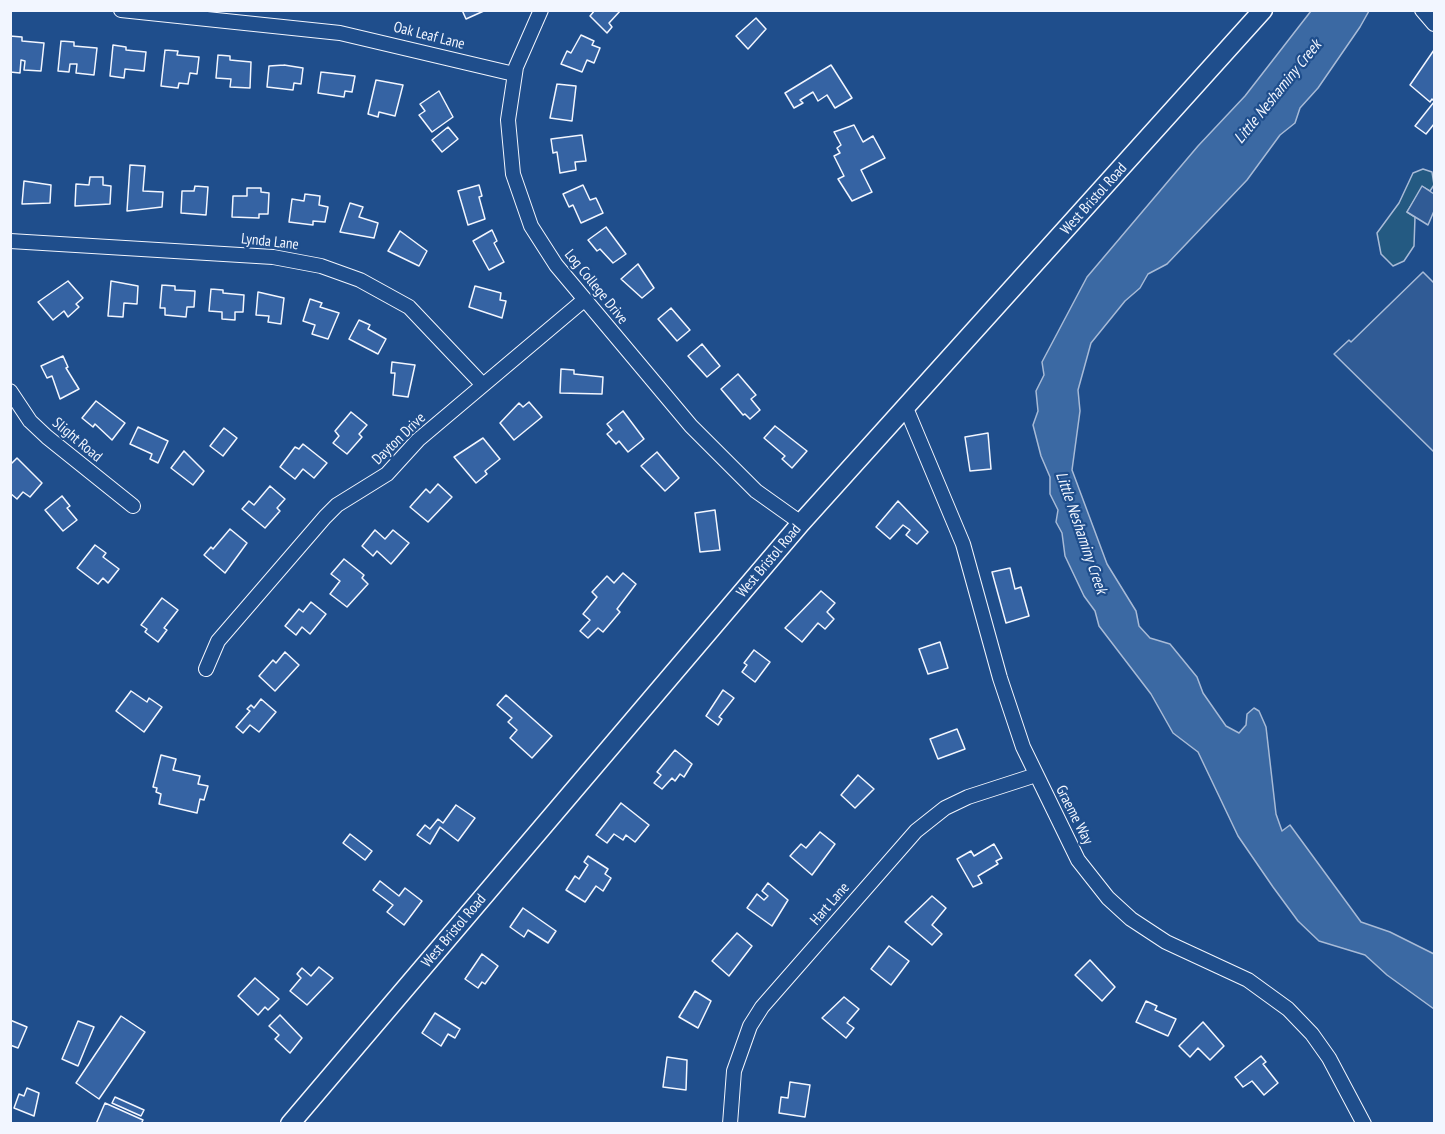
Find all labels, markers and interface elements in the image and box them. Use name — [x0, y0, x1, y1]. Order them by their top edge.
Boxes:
street label: Oak Leaf Lane — [391, 18, 467, 54]
water label: Little Neshaminy Creek — [1230, 36, 1326, 148]
street label: West Bristol Road — [1057, 159, 1131, 239]
street label: Lynda Lane — [240, 230, 300, 254]
street label: Log College Drive — [560, 246, 632, 328]
street label: Dayton Drive — [369, 409, 429, 469]
street label: Slight Road — [49, 414, 105, 466]
water label: Little Neshaminy Creek — [1051, 469, 1111, 597]
street label: West Bristol Road — [733, 521, 805, 601]
street label: Graeme Way — [1051, 782, 1097, 848]
street label: Hart Lane — [807, 879, 853, 929]
street label: West Bristol Road — [418, 891, 490, 971]

